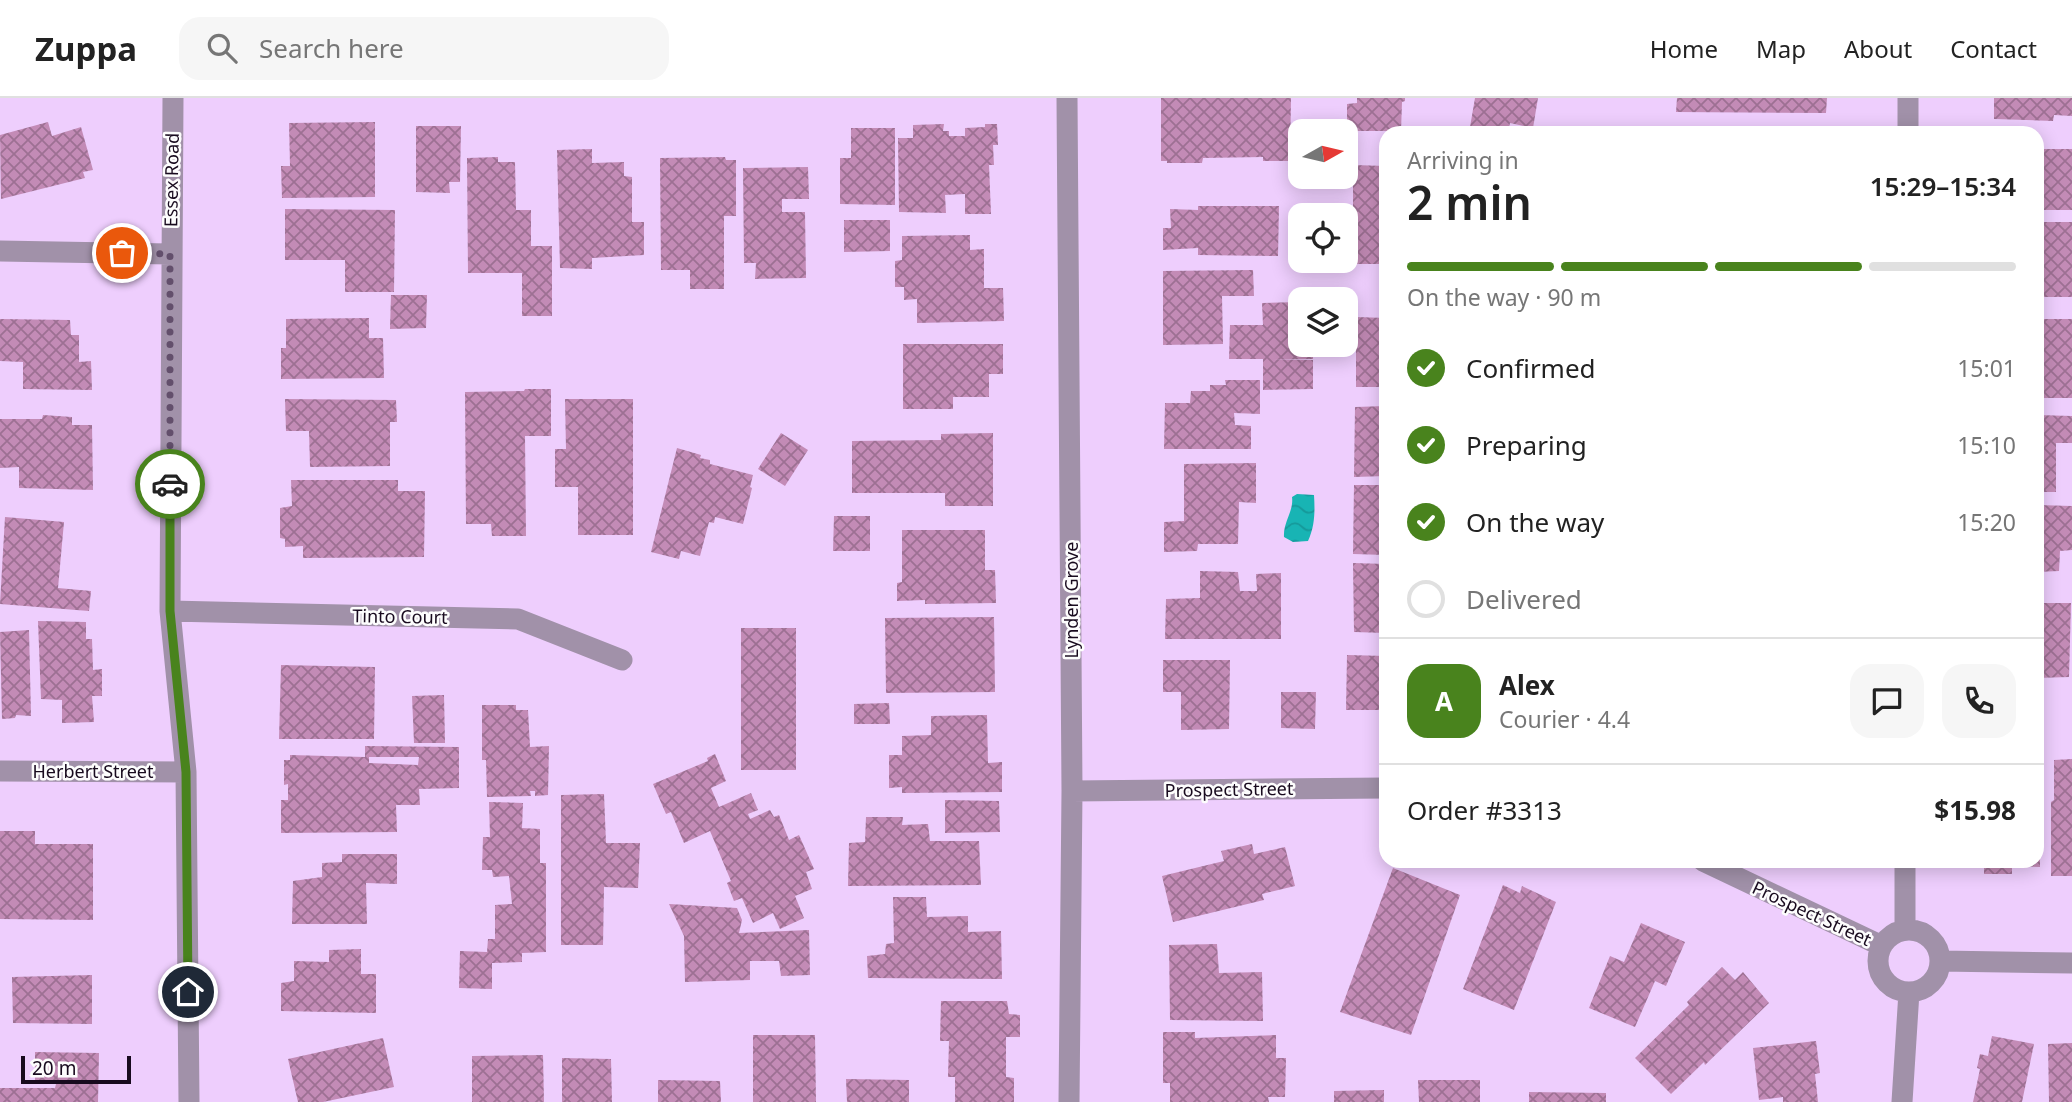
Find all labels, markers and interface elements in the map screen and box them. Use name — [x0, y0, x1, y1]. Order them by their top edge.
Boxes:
search box — [179, 17, 669, 80]
text: Zuppa — [35, 26, 137, 71]
icon: search — [203, 29, 241, 67]
text: Search here — [259, 30, 404, 66]
text: Home — [1650, 32, 1718, 65]
text: Map — [1756, 32, 1806, 65]
text: About — [1844, 32, 1912, 65]
text: Contact — [1950, 32, 2037, 65]
north arrow — [1288, 119, 1358, 189]
map controls — [1288, 119, 1358, 357]
street label: Essex Road — [158, 133, 184, 227]
text: Arriving in — [1407, 144, 1519, 176]
text: 15:29–15:34 — [1870, 168, 2016, 204]
text: 2 min — [1407, 171, 1532, 233]
button: locate — [1288, 203, 1358, 273]
pin — [92, 223, 152, 283]
icon: bag — [103, 234, 141, 272]
text: On the way · 90 m — [1407, 281, 1601, 313]
button: layers — [1288, 287, 1358, 357]
icon: check — [1407, 349, 1445, 387]
text: Confirmed — [1466, 350, 1596, 386]
text: 15:01 — [1957, 352, 2016, 384]
icon: check — [1407, 426, 1445, 464]
text: Preparing — [1466, 427, 1587, 463]
text: 15:10 — [1957, 429, 2016, 461]
courier — [135, 449, 205, 519]
icon: car — [151, 465, 189, 503]
icon: check — [1407, 503, 1445, 541]
text: On the way — [1466, 504, 1604, 540]
text: 15:20 — [1957, 506, 2016, 538]
street label: Lynden Grove — [1059, 542, 1083, 658]
text: Delivered — [1466, 581, 1582, 617]
street label: Tinto Court — [352, 603, 448, 629]
button: chat — [1850, 664, 1924, 738]
button: phone — [1942, 664, 2016, 738]
text: Alex — [1499, 667, 1555, 703]
text: A — [1435, 683, 1453, 719]
text: Courier · 4.4 — [1499, 703, 1630, 735]
street label: Herbert Street — [32, 759, 154, 783]
street label: Prospect Street — [1164, 776, 1294, 802]
text: Order #3313 — [1407, 792, 1562, 828]
text: $15.98 — [1934, 792, 2016, 828]
street label: Prospect Street — [1749, 875, 1876, 951]
pin — [158, 962, 218, 1022]
icon: home — [169, 973, 207, 1011]
scale bar — [21, 1053, 131, 1085]
text: 20 m — [32, 1055, 76, 1081]

